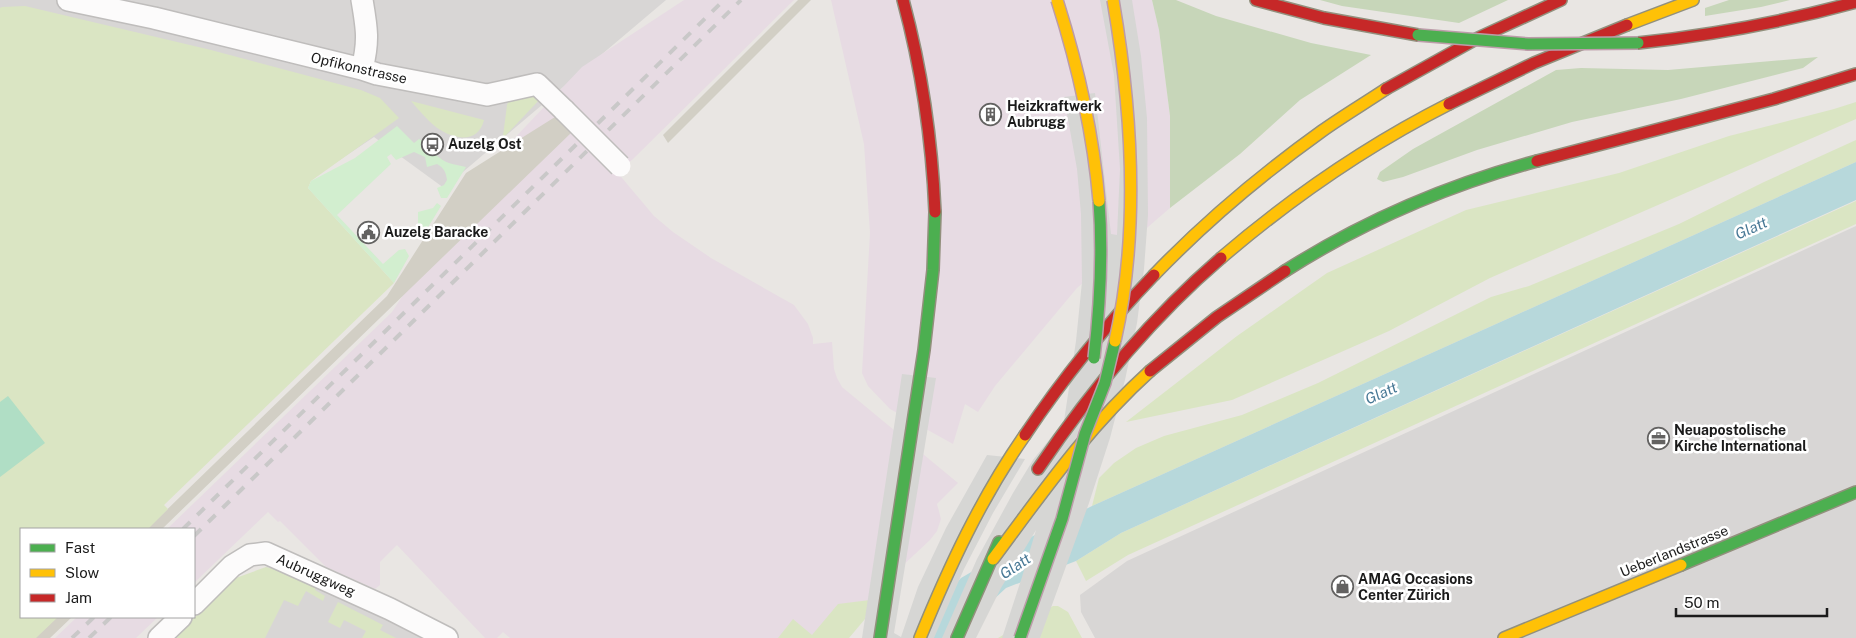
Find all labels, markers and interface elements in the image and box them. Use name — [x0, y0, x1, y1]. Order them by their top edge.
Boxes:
street label: Opfikonstrasse — [309, 49, 409, 87]
place label: Heizkraftwerk Aubrugg — [1007, 98, 1102, 130]
building icon: Heizkraftwerk Aubrugg — [979, 102, 1003, 126]
bus stop icon: Auzelg Ost — [420, 132, 444, 156]
place label: Auzelg Ost — [448, 136, 522, 152]
water label: Glatt — [1732, 213, 1770, 243]
public building icon: Auzelg Baracke — [356, 220, 380, 244]
place label: Auzelg Baracke — [384, 224, 488, 240]
water label: Glatt — [1362, 378, 1400, 408]
place label: Neuapostolische Kirche International — [1674, 422, 1807, 454]
office icon: Neuapostolische Kirche International — [1646, 426, 1670, 450]
street label: Ueberlandstrasse — [1618, 522, 1730, 580]
legend — [20, 528, 195, 618]
text: Fast — [65, 539, 95, 556]
water label: Glatt — [996, 549, 1034, 582]
street label: Aubruggweg — [274, 550, 358, 600]
text: Slow — [65, 564, 100, 581]
place label: AMAG Occasions Center Zürich — [1358, 571, 1473, 603]
shop icon: AMAG Occasions Center Zürich — [1330, 575, 1354, 599]
scale bar — [1676, 586, 1827, 618]
text: Jam — [65, 589, 92, 606]
text: 50 m — [1684, 594, 1719, 611]

